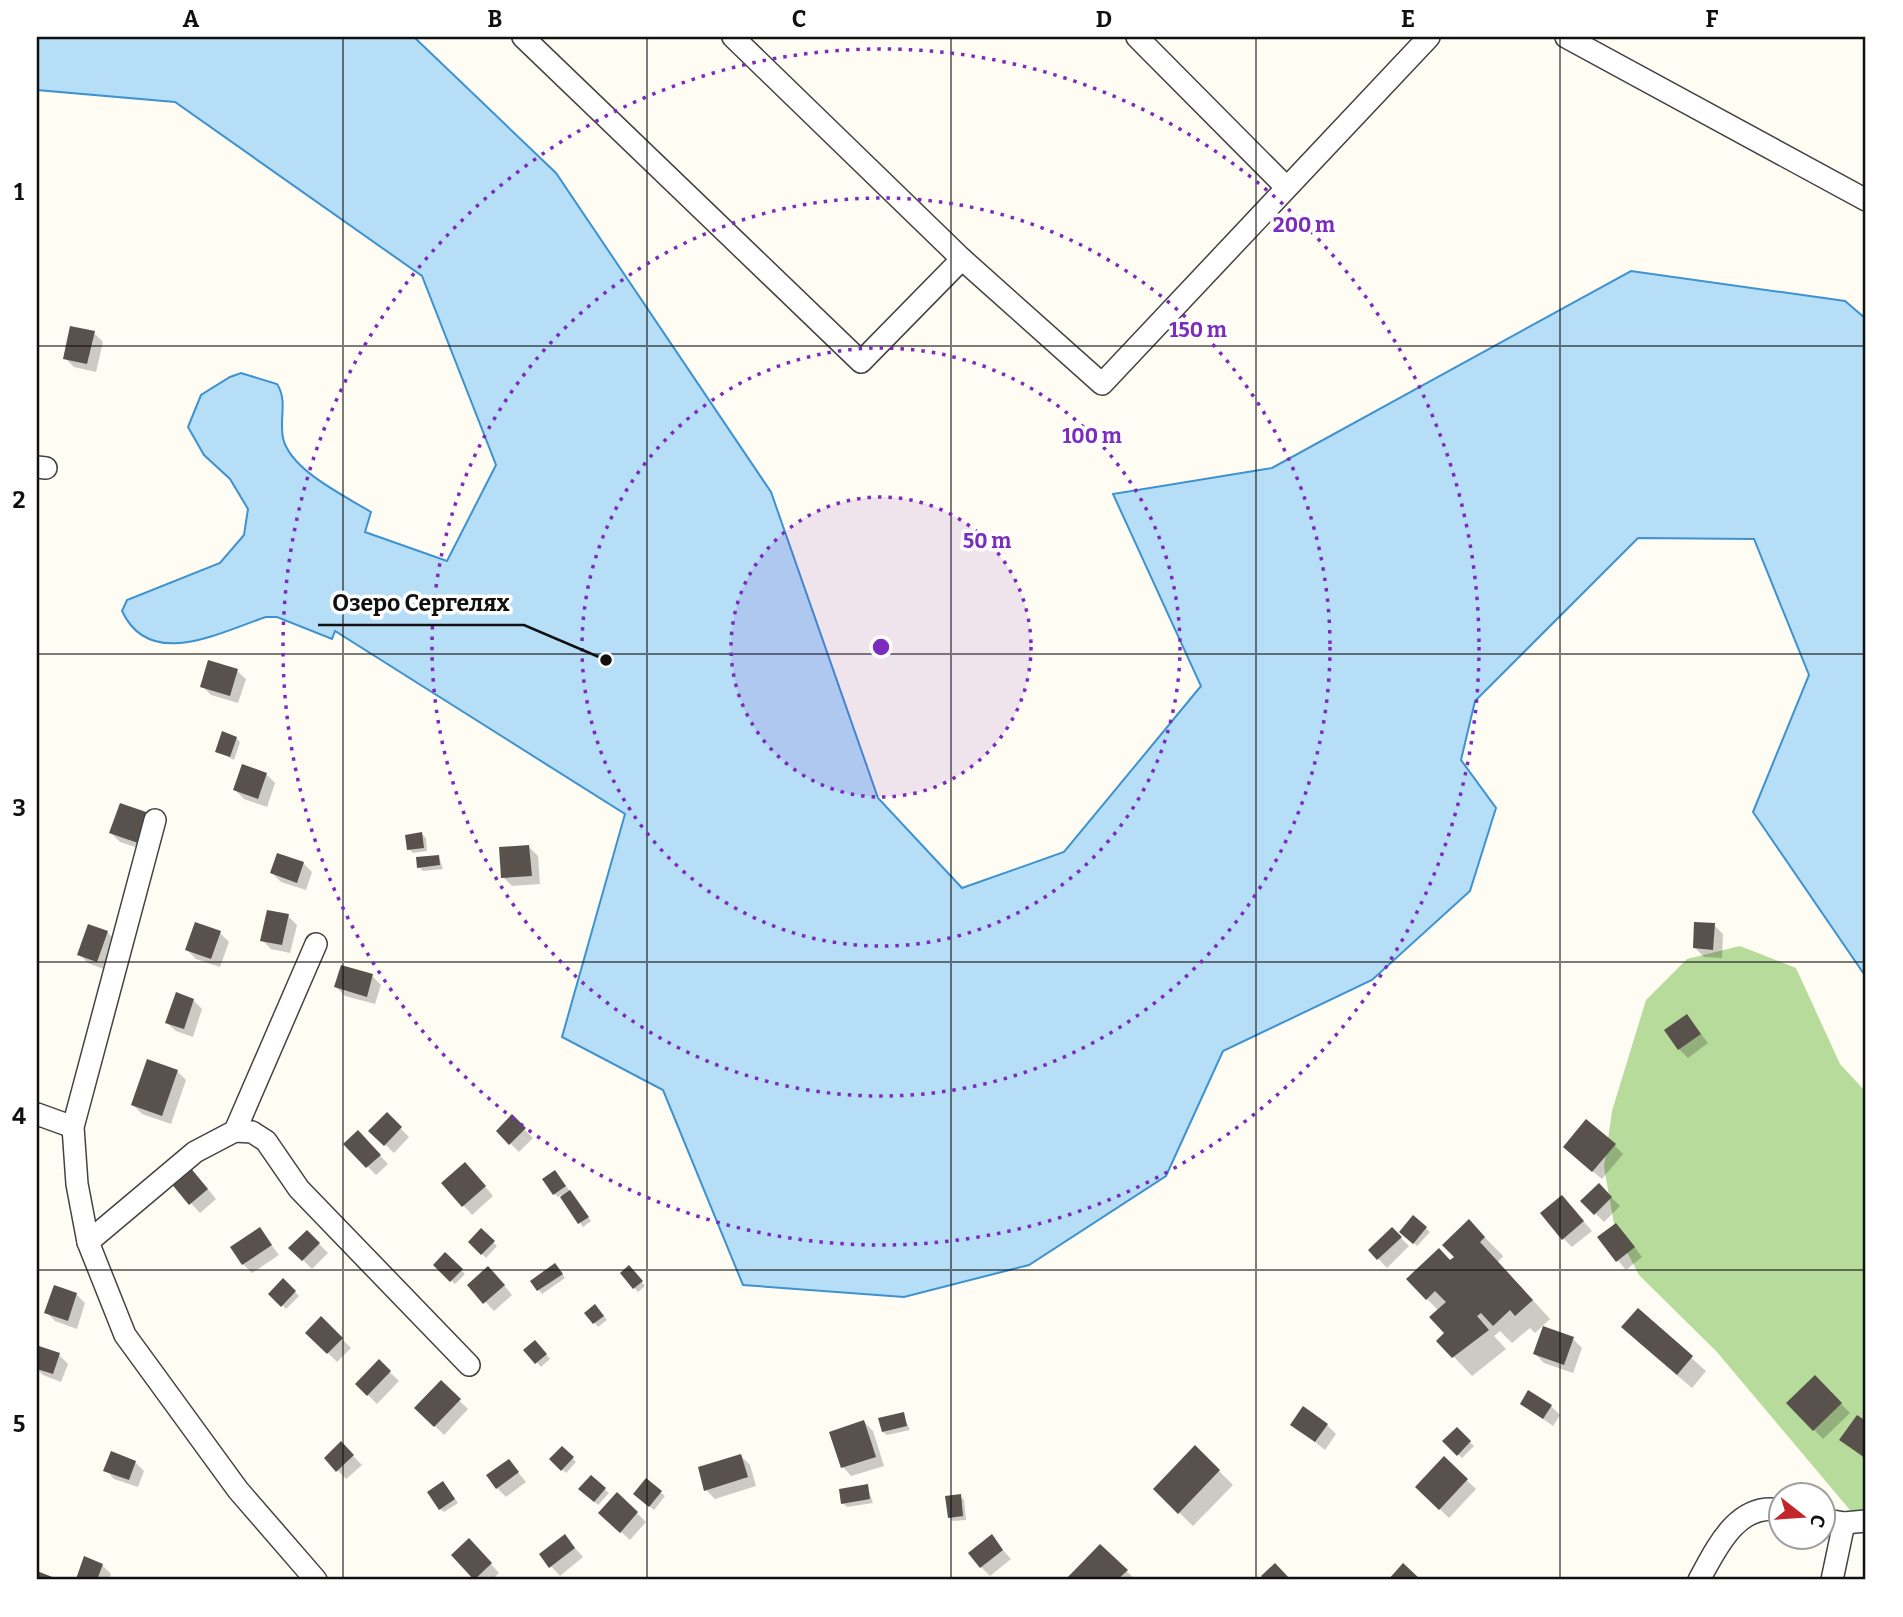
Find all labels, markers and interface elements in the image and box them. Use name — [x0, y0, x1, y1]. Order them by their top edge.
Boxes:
text: A — [183, 5, 200, 33]
text: B — [488, 5, 502, 33]
text: C — [792, 5, 806, 33]
text: D — [1096, 5, 1112, 33]
text: E — [1401, 5, 1415, 33]
text: F — [1706, 5, 1719, 33]
text: 1 — [14, 178, 24, 206]
text: 200 m — [1273, 212, 1335, 238]
text: 150 m — [1169, 317, 1227, 343]
text: 100 m — [1062, 423, 1122, 449]
text: 2 — [13, 486, 26, 514]
text: 50 m — [963, 528, 1011, 554]
callout: Озеро Сергелях — [318, 581, 524, 625]
text: Озеро Сергелях — [332, 589, 510, 617]
centre of rings — [869, 635, 893, 659]
text: 3 — [12, 794, 26, 822]
text: 4 — [12, 1102, 26, 1130]
text: 5 — [13, 1410, 25, 1438]
north arrow — [1766, 1480, 1836, 1550]
text: С — [1805, 1512, 1831, 1530]

